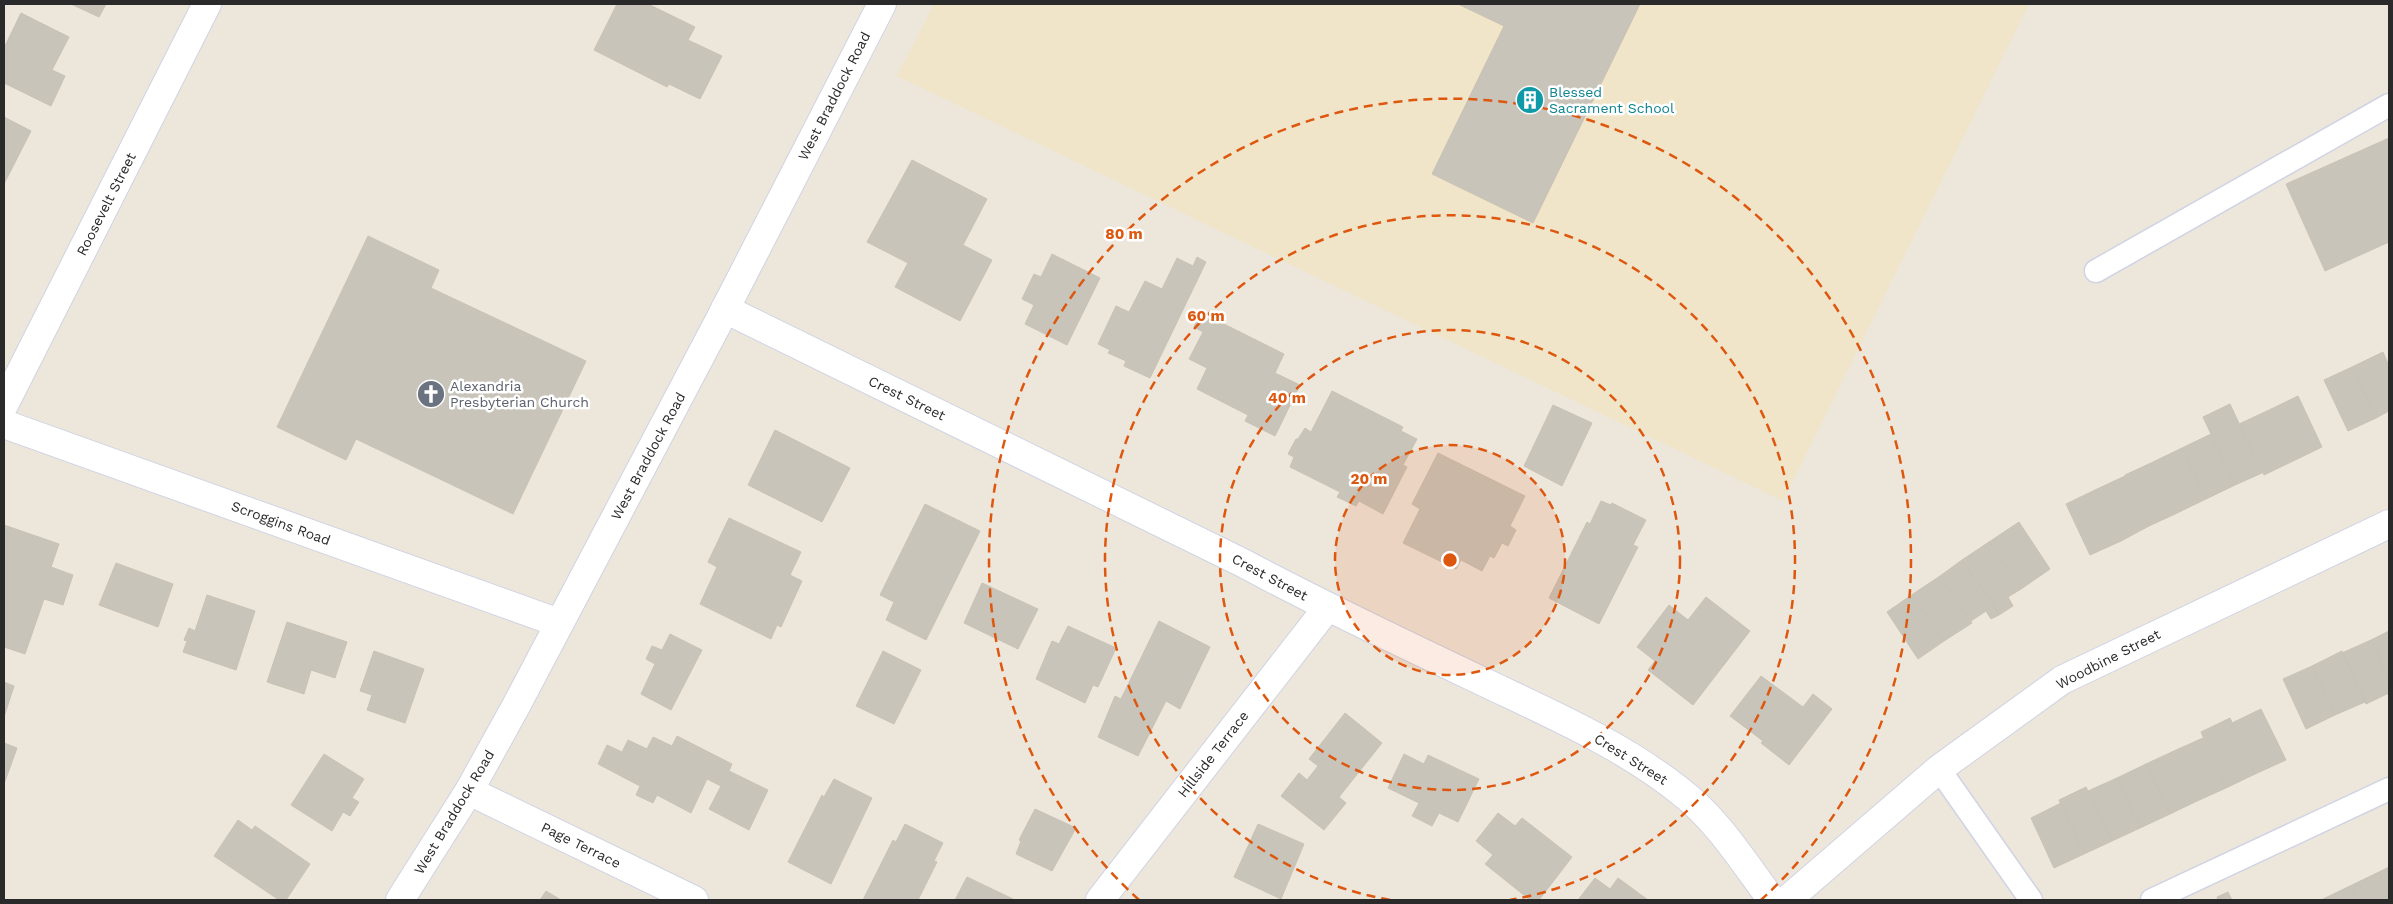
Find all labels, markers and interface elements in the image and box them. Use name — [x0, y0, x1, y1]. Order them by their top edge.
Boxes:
street label: West Braddock Road — [795, 29, 873, 163]
place label: Blessed Sacrament School — [1549, 84, 1675, 116]
building icon: Blessed Sacrament School — [1515, 85, 1545, 115]
street label: Roosevelt Street — [73, 150, 139, 258]
text: 80 m — [1105, 225, 1143, 243]
text: 60 m — [1187, 307, 1225, 325]
street label: Crest Street — [866, 373, 948, 424]
place label: Alexandria Presbyterian Church — [450, 378, 589, 410]
church icon: Alexandria Presbyterian Church — [416, 379, 446, 409]
text: 40 m — [1268, 389, 1306, 407]
street label: West Braddock Road — [608, 390, 688, 522]
text: 20 m — [1350, 470, 1388, 488]
street label: Scroggins Road — [229, 498, 333, 548]
street label: Crest Street — [1229, 550, 1311, 604]
centre of rings — [1441, 551, 1459, 569]
street label: Woodbine Street — [2053, 626, 2163, 692]
street label: Hillside Terrace — [1174, 708, 1252, 800]
street label: Crest Street — [1591, 730, 1671, 788]
street label: West Braddock Road — [411, 747, 497, 877]
street label: Page Terrace — [539, 819, 623, 871]

